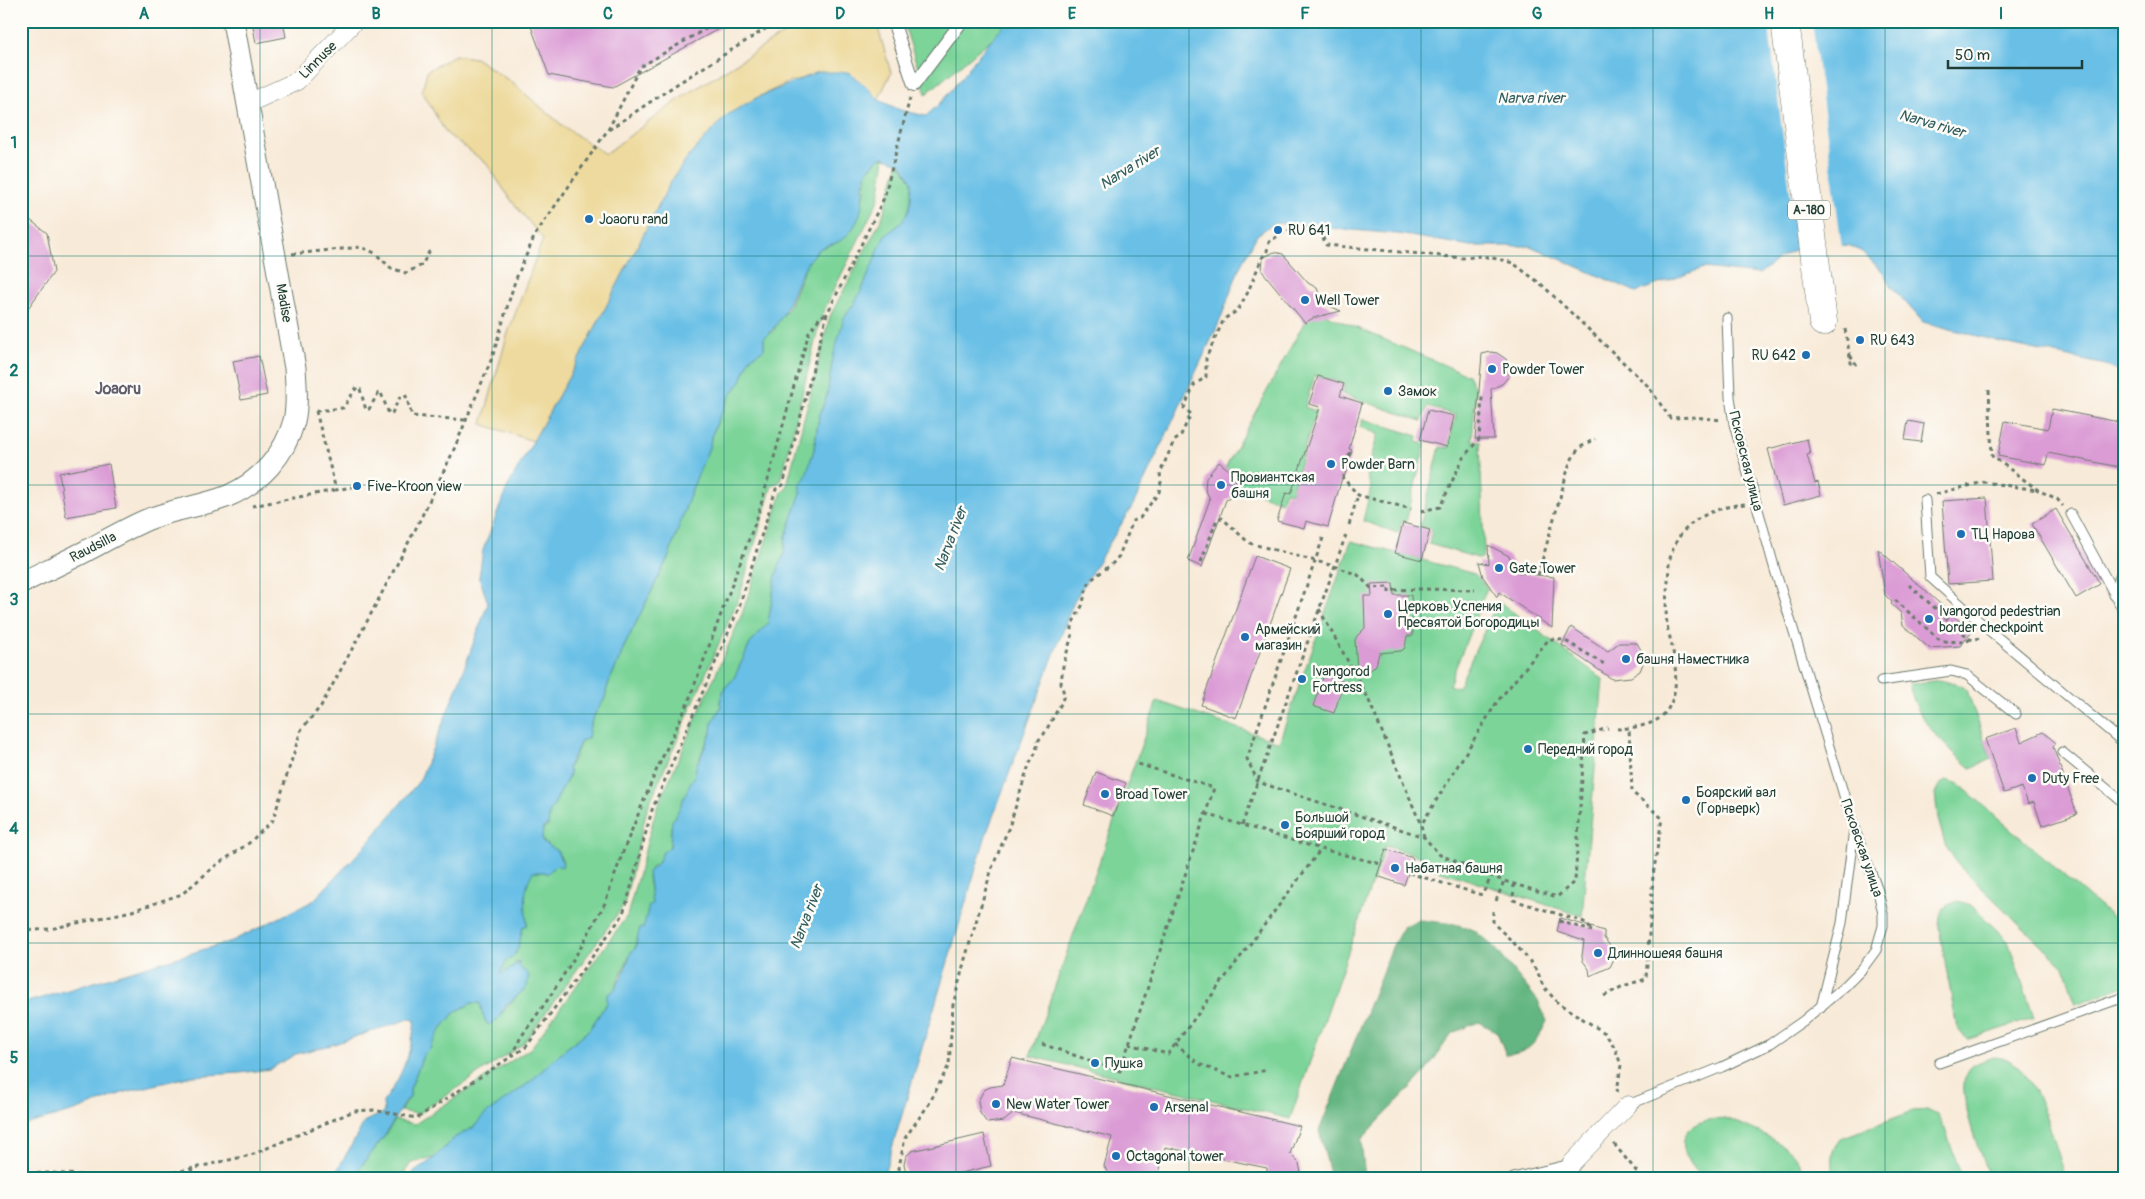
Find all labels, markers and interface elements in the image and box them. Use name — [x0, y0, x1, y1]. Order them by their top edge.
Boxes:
text: A — [139, 4, 150, 24]
text: B — [371, 4, 381, 24]
text: C — [603, 4, 613, 24]
text: D — [835, 4, 845, 24]
text: E — [1068, 4, 1077, 24]
text: F — [1300, 4, 1310, 24]
text: G — [1532, 4, 1543, 24]
text: H — [1764, 4, 1774, 24]
text: I — [1999, 4, 2003, 24]
street label: Linnuse — [296, 38, 340, 82]
scale bar — [1948, 38, 2081, 70]
text: 50 m — [1955, 46, 1990, 65]
water label: Narva river — [1497, 89, 1566, 108]
water label: Narva river — [1897, 106, 1969, 143]
text: 1 — [11, 133, 17, 153]
water label: Narva river — [1096, 141, 1165, 194]
road number: А-180 — [1788, 200, 1830, 220]
place label: Joaoru rand — [599, 211, 668, 228]
marker: Joaoru rand — [583, 213, 595, 225]
place label: RU 641 — [1288, 222, 1330, 239]
marker: RU 641 — [1272, 224, 1284, 236]
street label: Madise — [272, 282, 296, 324]
place label: Well Tower — [1315, 292, 1379, 309]
marker: Well Tower — [1299, 294, 1311, 306]
place label: RU 643 — [1870, 332, 1915, 349]
marker: RU 643 — [1854, 334, 1866, 346]
place label: RU 642 — [1751, 347, 1796, 364]
marker: RU 642 — [1800, 349, 1812, 361]
text: 2 — [10, 361, 19, 381]
place label: Powder Tower — [1502, 361, 1584, 378]
marker: Powder Tower — [1486, 363, 1498, 375]
district label: Joaoru — [95, 379, 141, 399]
place label: Замок — [1398, 383, 1437, 400]
marker: Замок — [1382, 385, 1394, 397]
street label: Псковская улица — [1725, 409, 1767, 513]
place label: Powder Barn — [1341, 456, 1415, 473]
marker: Powder Barn — [1325, 458, 1337, 470]
place label: Провиантская башня — [1231, 469, 1315, 502]
place label: Five-Kroon view — [367, 478, 462, 495]
marker: Провиантская башня — [1215, 479, 1227, 491]
marker: Five-Kroon view — [351, 480, 363, 492]
water label: Narva river — [930, 503, 973, 574]
place label: ТЦ Нарова — [1971, 526, 2035, 543]
street label: Raudsilla — [67, 528, 119, 566]
marker: ТЦ Нарова — [1955, 528, 1967, 540]
place label: Gate Tower — [1509, 560, 1576, 577]
marker: Gate Tower — [1493, 562, 1505, 574]
text: 3 — [10, 590, 19, 610]
place label: Церковь Успения Пресвятой Богородицы — [1398, 598, 1540, 631]
place label: Ivangorod pedestrian border checkpoint — [1939, 603, 2061, 636]
marker: Церковь Успения Пресвятой Богородицы — [1382, 608, 1394, 620]
marker: Ivangorod pedestrian border checkpoint — [1923, 613, 1935, 625]
place label: Армейский магазин — [1255, 621, 1321, 654]
marker: Армейский магазин — [1239, 631, 1251, 643]
place label: башня Наместника — [1636, 651, 1749, 668]
marker: башня Наместника — [1620, 653, 1632, 665]
place label: Ivangorod Fortress — [1312, 663, 1370, 696]
marker: Ivangorod Fortress — [1296, 673, 1308, 685]
place label: Передний город — [1538, 741, 1634, 758]
marker: Передний город — [1522, 743, 1534, 755]
place label: Duty Free — [2042, 770, 2099, 787]
marker: Duty Free — [2026, 772, 2038, 784]
place label: Боярский вал (Горнверк) — [1696, 784, 1776, 817]
place label: Broad Tower — [1115, 786, 1187, 803]
marker: Broad Tower — [1099, 788, 1111, 800]
marker: Боярский вал (Горнверк) — [1680, 794, 1692, 806]
street label: Псковская улица — [1837, 797, 1887, 899]
place label: Большой Боярший город — [1295, 809, 1385, 842]
text: 4 — [9, 819, 19, 839]
marker: Большой Боярший город — [1279, 819, 1291, 831]
place label: Набатная башня — [1405, 860, 1503, 877]
marker: Набатная башня — [1389, 862, 1401, 874]
water label: Narva river — [786, 881, 829, 952]
place label: Длинношеяя башня — [1607, 945, 1723, 962]
marker: Длинношеяя башня — [1592, 947, 1604, 959]
text: 5 — [10, 1048, 19, 1068]
place label: Пушка — [1105, 1055, 1143, 1072]
marker: Пушка — [1089, 1057, 1101, 1069]
place label: New Water Tower — [1006, 1096, 1109, 1113]
marker: New Water Tower — [990, 1098, 1002, 1110]
place label: Arsenal — [1164, 1099, 1209, 1116]
marker: Arsenal — [1148, 1101, 1160, 1113]
place label: Octagonal tower — [1126, 1148, 1224, 1165]
marker: Octagonal tower — [1110, 1150, 1122, 1162]

